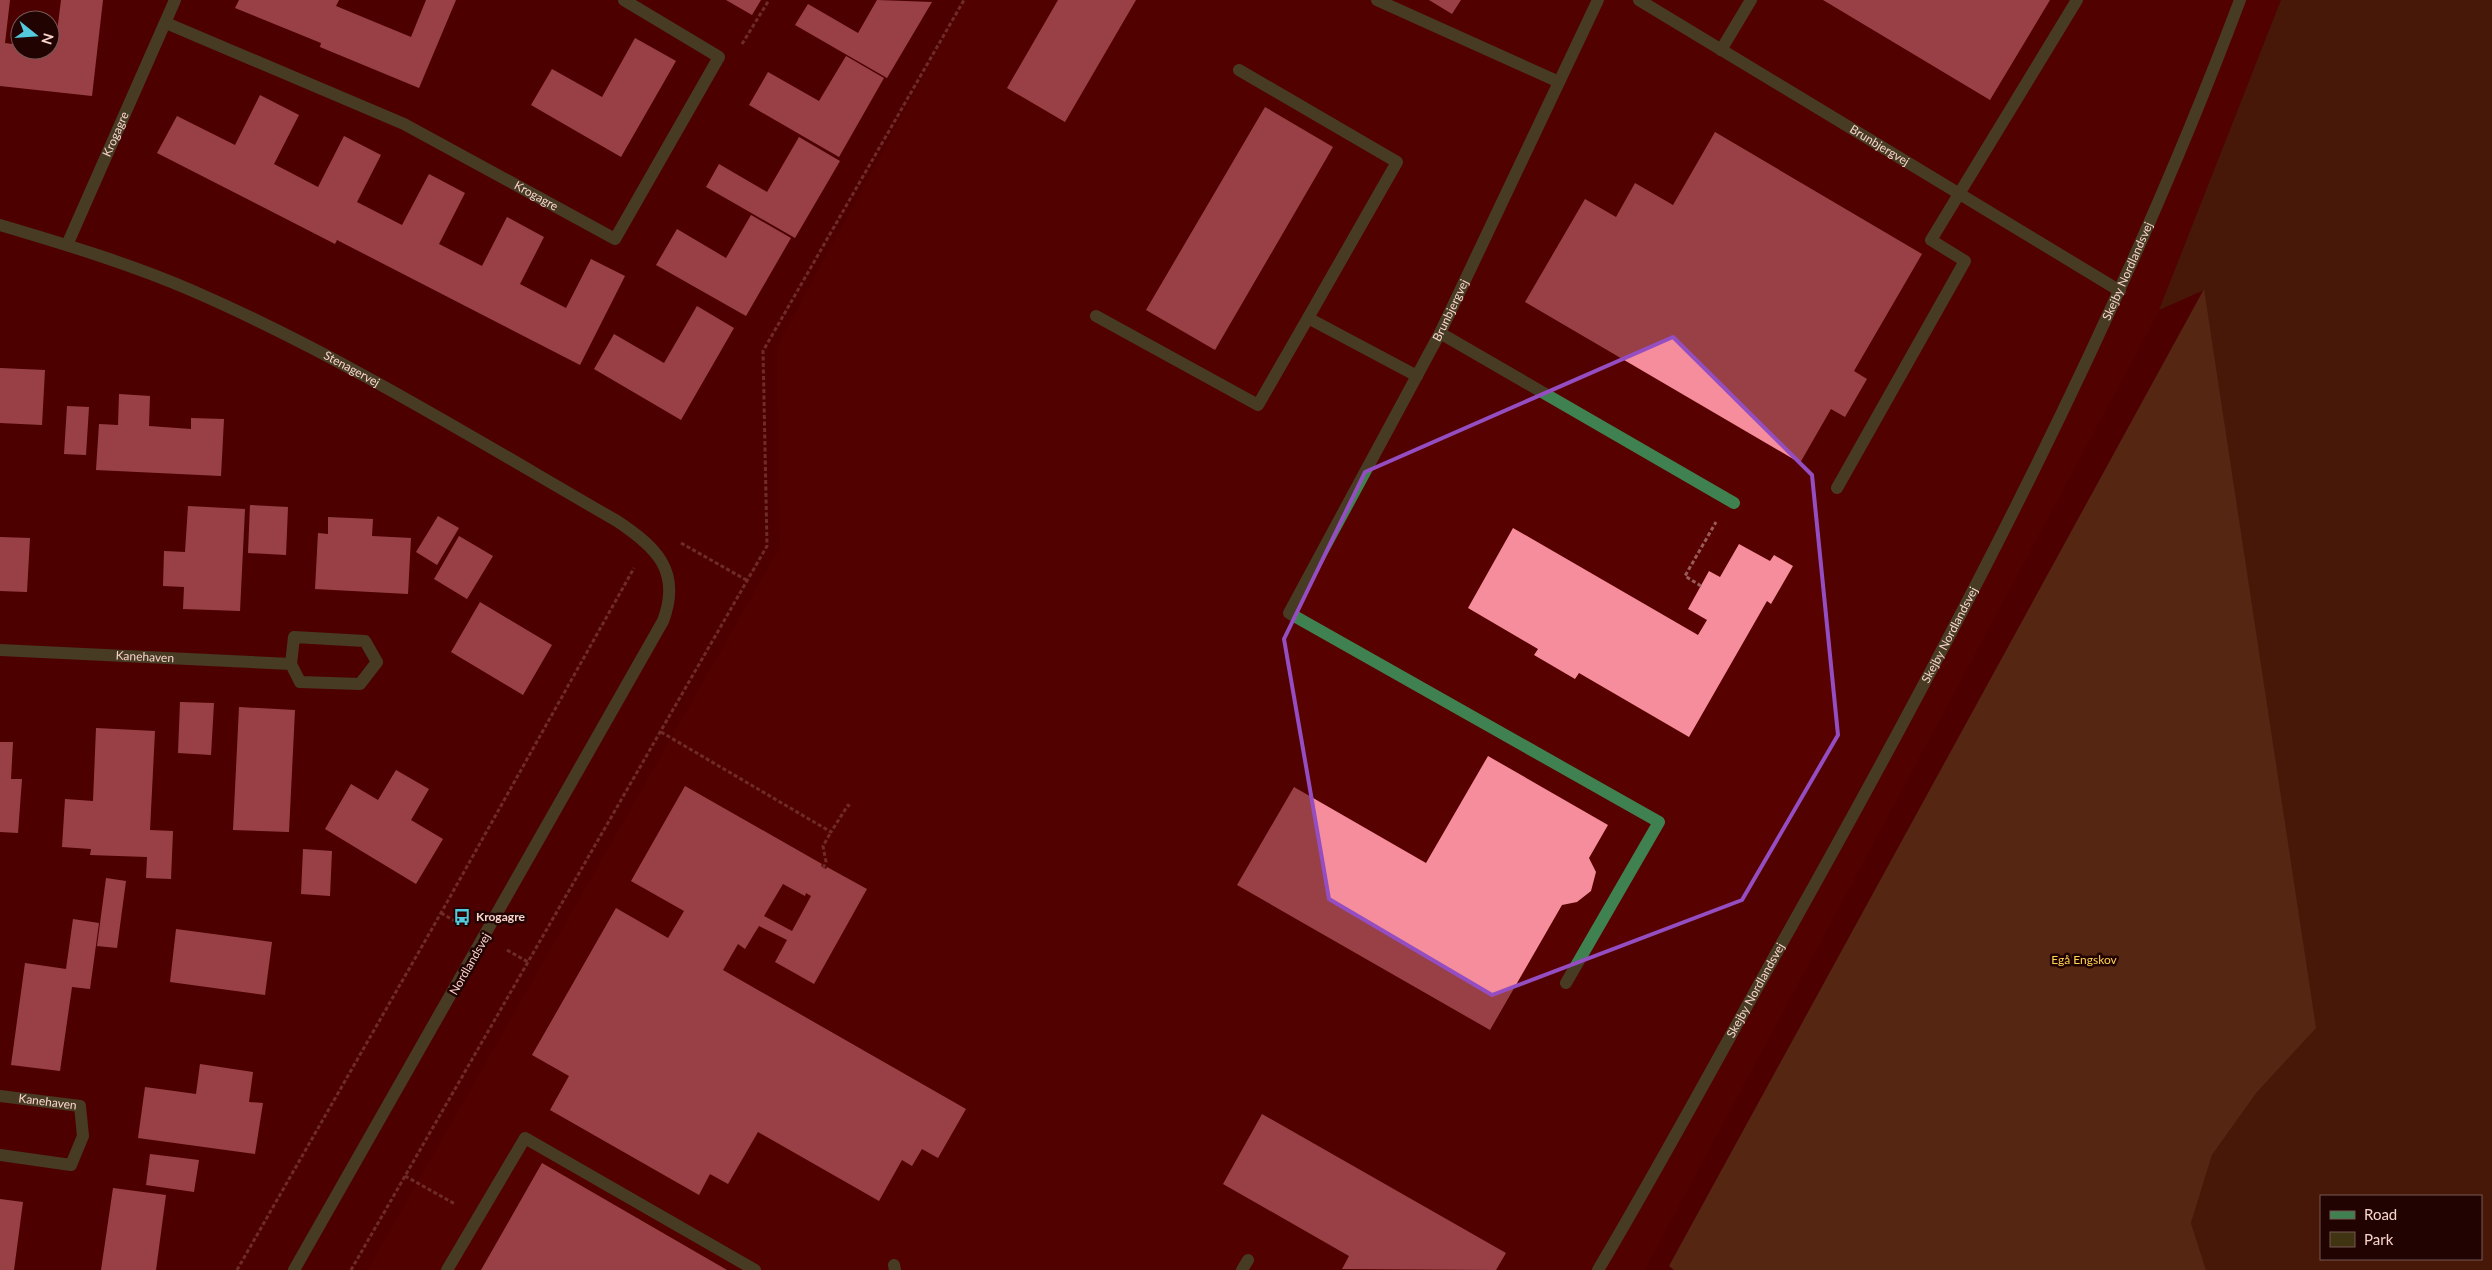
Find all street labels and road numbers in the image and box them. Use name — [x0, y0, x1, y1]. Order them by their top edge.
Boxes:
street label: Krogagre — [99, 109, 132, 159]
street label: Brunbjergvej — [1847, 121, 1912, 169]
street label: Krogagre — [512, 178, 561, 214]
street label: Skejby Nordlandsvej — [2099, 219, 2156, 323]
street label: Brunbjergvej — [1429, 277, 1471, 344]
street label: Stenagervej — [321, 347, 383, 390]
street label: Skejby Nordlandsvej — [1918, 584, 1981, 685]
street label: Kanehaven — [115, 648, 174, 665]
street label: Nordlandsvej — [446, 930, 493, 997]
street label: Skejby Nordlandsvej — [1723, 940, 1788, 1040]
street label: Kanehaven — [18, 1090, 78, 1113]

